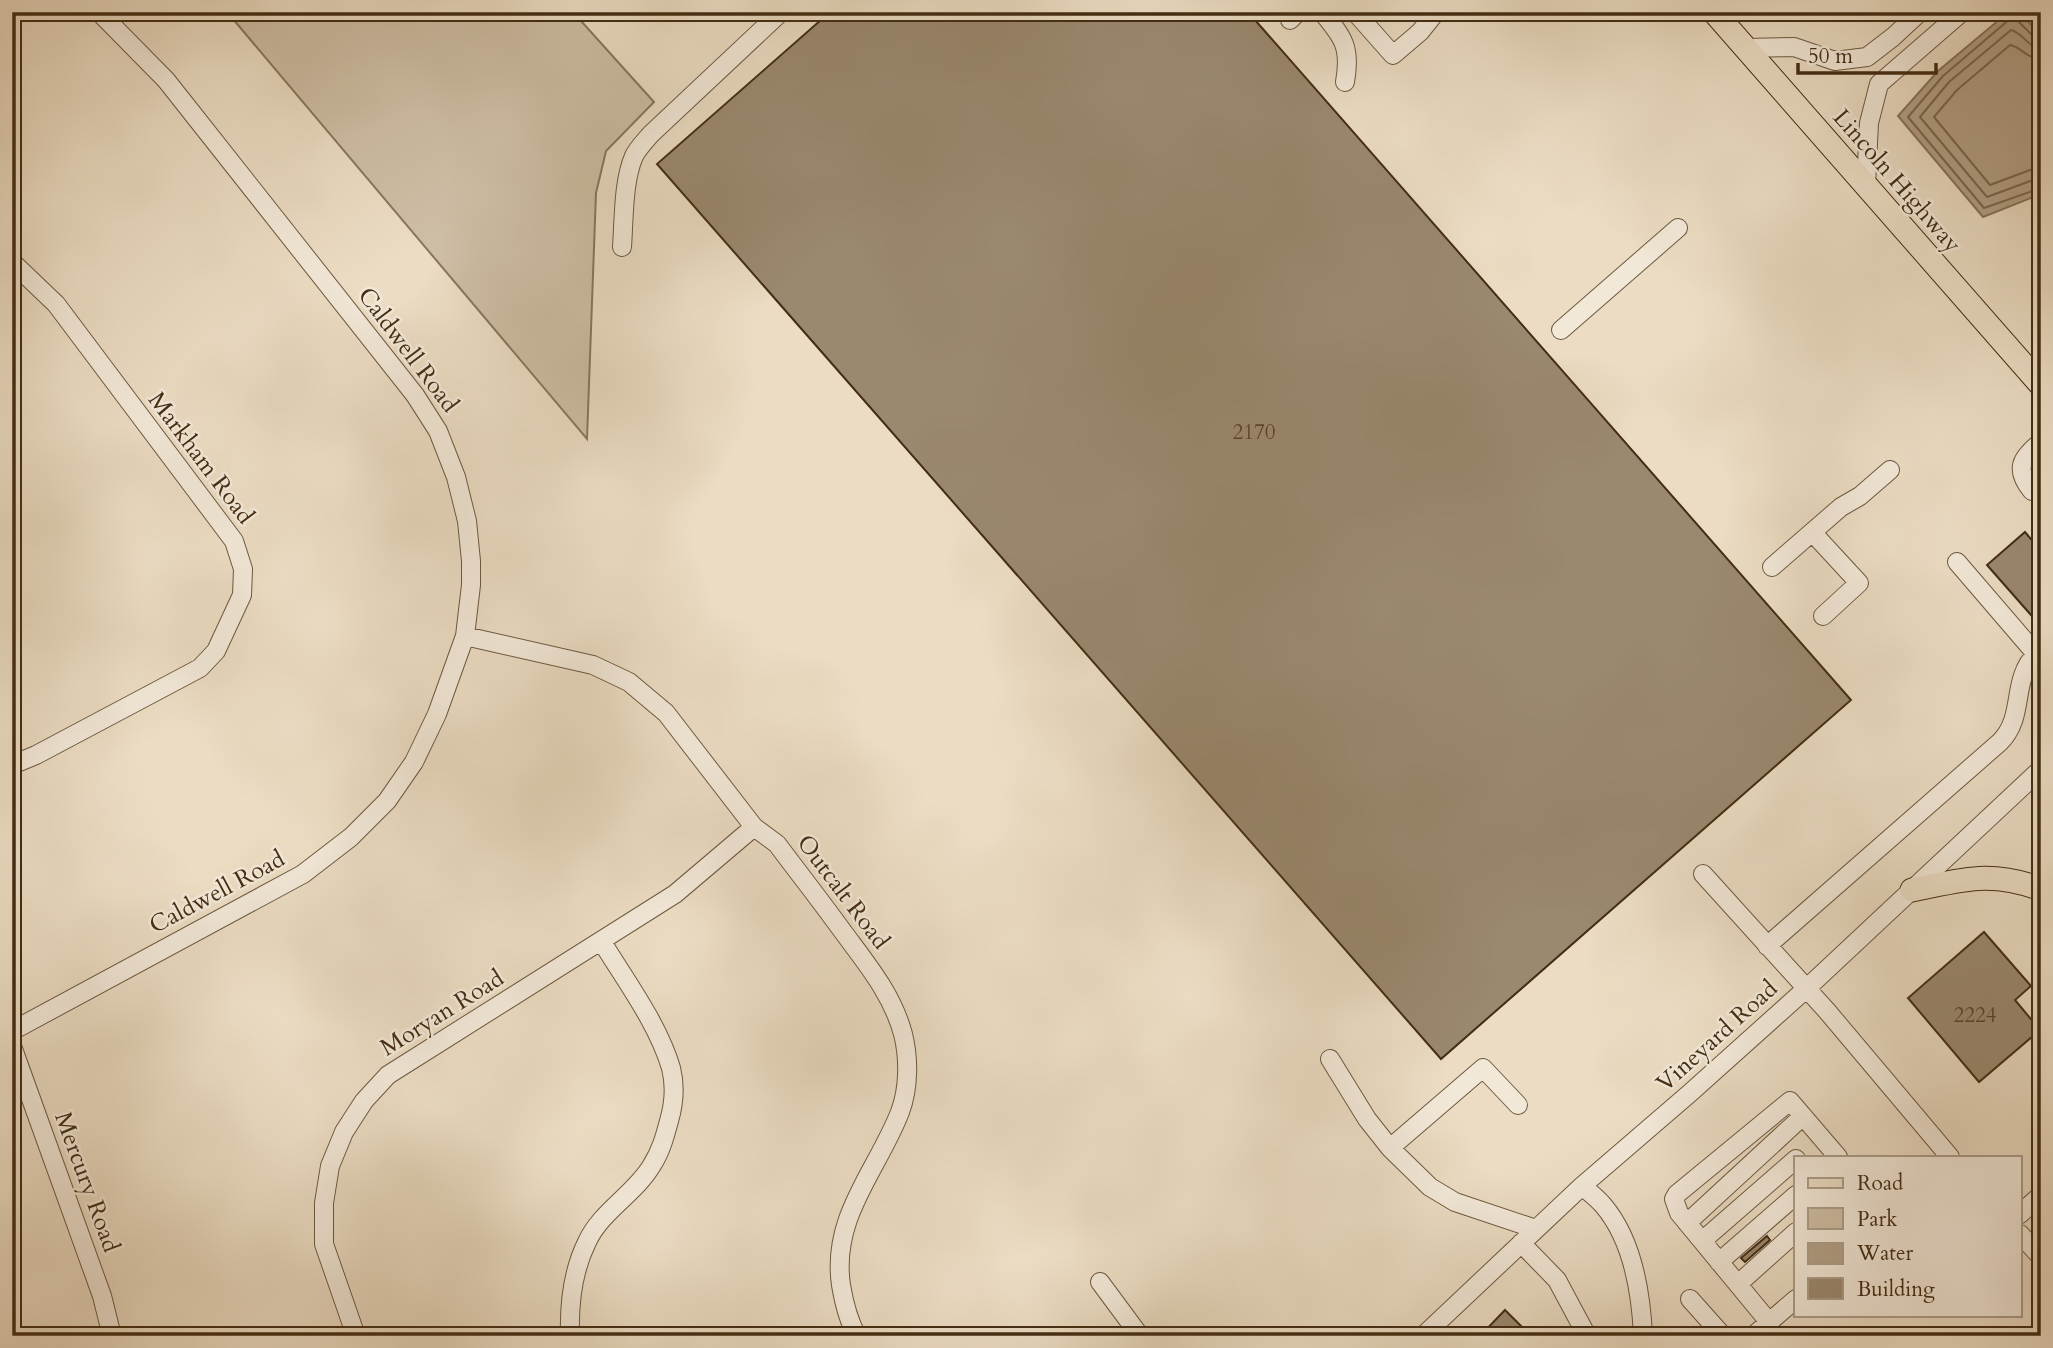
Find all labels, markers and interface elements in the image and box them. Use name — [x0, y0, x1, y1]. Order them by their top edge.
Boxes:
scale bar — [1798, 32, 1936, 76]
text: 50 m — [1808, 42, 1853, 71]
street label: Lincoln Highway — [1825, 102, 1969, 260]
street label: Caldwell Road — [350, 281, 466, 420]
street label: Markham Road — [140, 385, 262, 531]
house number: 2170 — [1232, 418, 1276, 447]
street label: Outcalt Road — [789, 828, 897, 956]
street label: Caldwell Road — [143, 842, 291, 942]
street label: Moryan Road — [374, 962, 510, 1064]
street label: Vineyard Road — [1649, 973, 1785, 1099]
house number: 2224 — [1953, 1001, 1997, 1030]
street label: Mercury Road — [46, 1107, 128, 1257]
legend — [1794, 1156, 2022, 1316]
text: Road — [1857, 1169, 1903, 1198]
text: Park — [1857, 1205, 1898, 1234]
text: Water — [1856, 1239, 1913, 1268]
text: Building — [1857, 1275, 1935, 1304]

